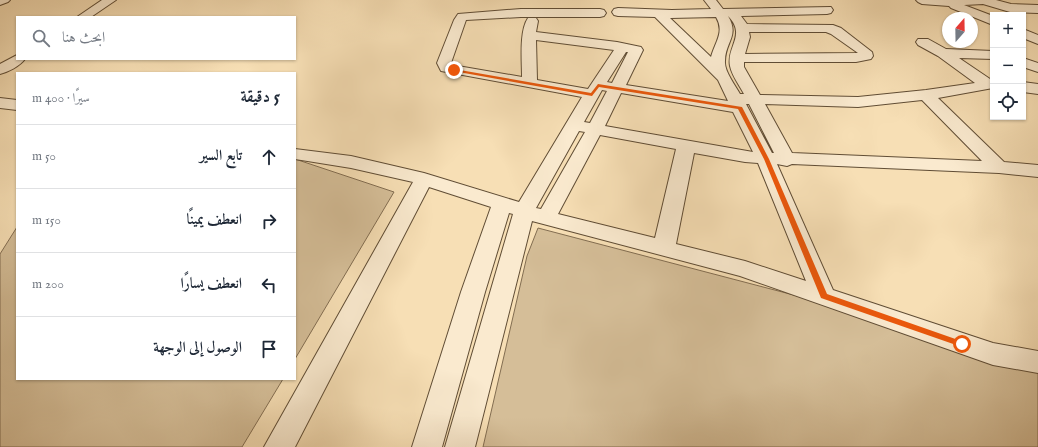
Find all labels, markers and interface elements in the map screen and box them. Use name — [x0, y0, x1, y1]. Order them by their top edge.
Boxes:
north arrow — [942, 12, 978, 48]
map controls — [990, 12, 1026, 120]
button: + — [990, 12, 1026, 48]
search box — [16, 16, 296, 60]
icon: search — [30, 27, 52, 49]
text: ابحث هنا — [62, 28, 105, 47]
button: − — [990, 48, 1026, 84]
route end — [445, 61, 463, 79]
button: locate — [990, 84, 1026, 120]
text: 5 دقيقة — [240, 87, 280, 108]
text: سيرًا · 400 m — [32, 90, 90, 107]
text: تابع السير — [200, 146, 242, 165]
icon: ahead — [258, 146, 280, 168]
text: 50 m — [32, 148, 56, 165]
text: انعطف يمينًا — [186, 210, 242, 229]
icon: right — [258, 210, 280, 232]
text: 150 m — [32, 212, 61, 229]
text: انعطف يسارًا — [180, 274, 242, 293]
icon: left — [258, 274, 280, 296]
text: 200 m — [32, 276, 64, 293]
route start — [953, 335, 971, 353]
text: الوصول إلى الوجهة — [153, 338, 242, 357]
icon: arrive — [258, 338, 280, 360]

